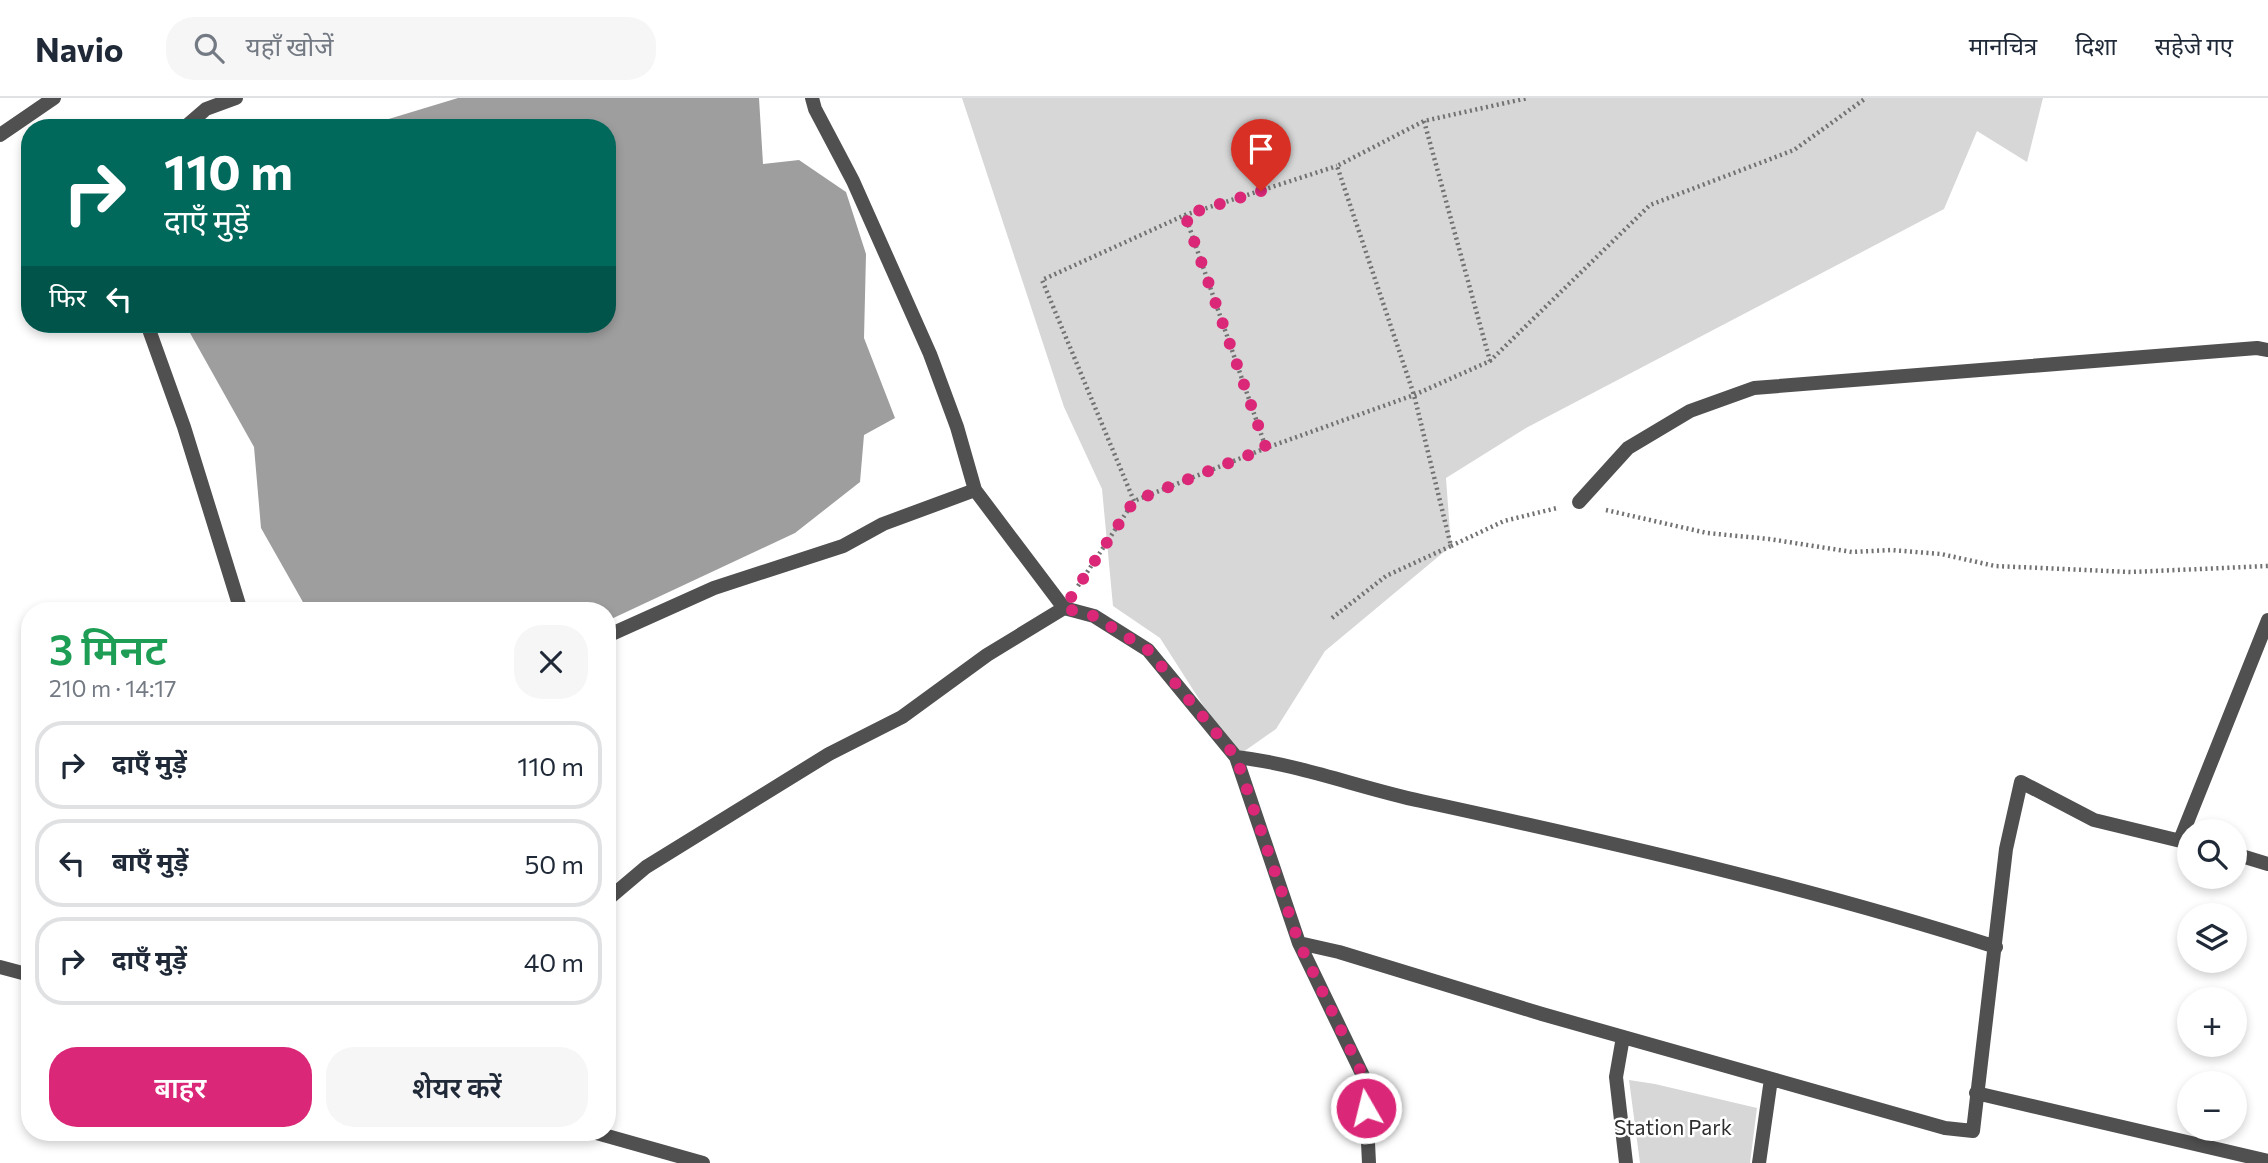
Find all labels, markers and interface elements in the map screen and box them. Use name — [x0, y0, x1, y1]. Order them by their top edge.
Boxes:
search box — [166, 17, 656, 80]
text: Navio — [35, 28, 124, 69]
icon: search — [190, 29, 228, 67]
text: यहाँ खोजें — [246, 30, 333, 61]
text: मानचित्र — [1969, 31, 2037, 60]
text: दिशा — [2075, 31, 2117, 60]
text: सहेजे गए — [2155, 31, 2233, 60]
pin — [1231, 119, 1291, 191]
icon: arrive — [1242, 130, 1280, 168]
text: 110 m — [164, 140, 293, 200]
icon: right — [49, 147, 140, 238]
text: दाएँ मुड़ें — [164, 200, 249, 240]
icon: left — [100, 280, 138, 318]
text: फिर — [49, 281, 86, 312]
text: 3 मिनट — [49, 622, 167, 674]
button: close — [514, 625, 588, 699]
text: 210 m · 14:17 — [49, 674, 176, 702]
icon: right — [53, 746, 91, 784]
text: दाएँ मुड़ें — [112, 747, 187, 778]
text: 110 m — [517, 750, 584, 781]
map controls — [2177, 819, 2247, 1141]
button: search — [2177, 819, 2247, 889]
icon: left — [53, 844, 91, 882]
text: बाएँ मुड़ें — [112, 845, 188, 876]
text: 50 m — [524, 848, 584, 879]
button: layers — [2177, 903, 2247, 973]
icon: right — [53, 942, 91, 980]
text: दाएँ मुड़ें — [112, 943, 187, 974]
text: 40 m — [524, 946, 584, 977]
button: + — [2177, 987, 2247, 1057]
button: बाहर — [49, 1047, 312, 1127]
button: शेयर करें — [326, 1047, 588, 1127]
position arrow — [1329, 1071, 1403, 1145]
button: − — [2177, 1071, 2247, 1141]
park label: Station Park — [1614, 1114, 1732, 1139]

